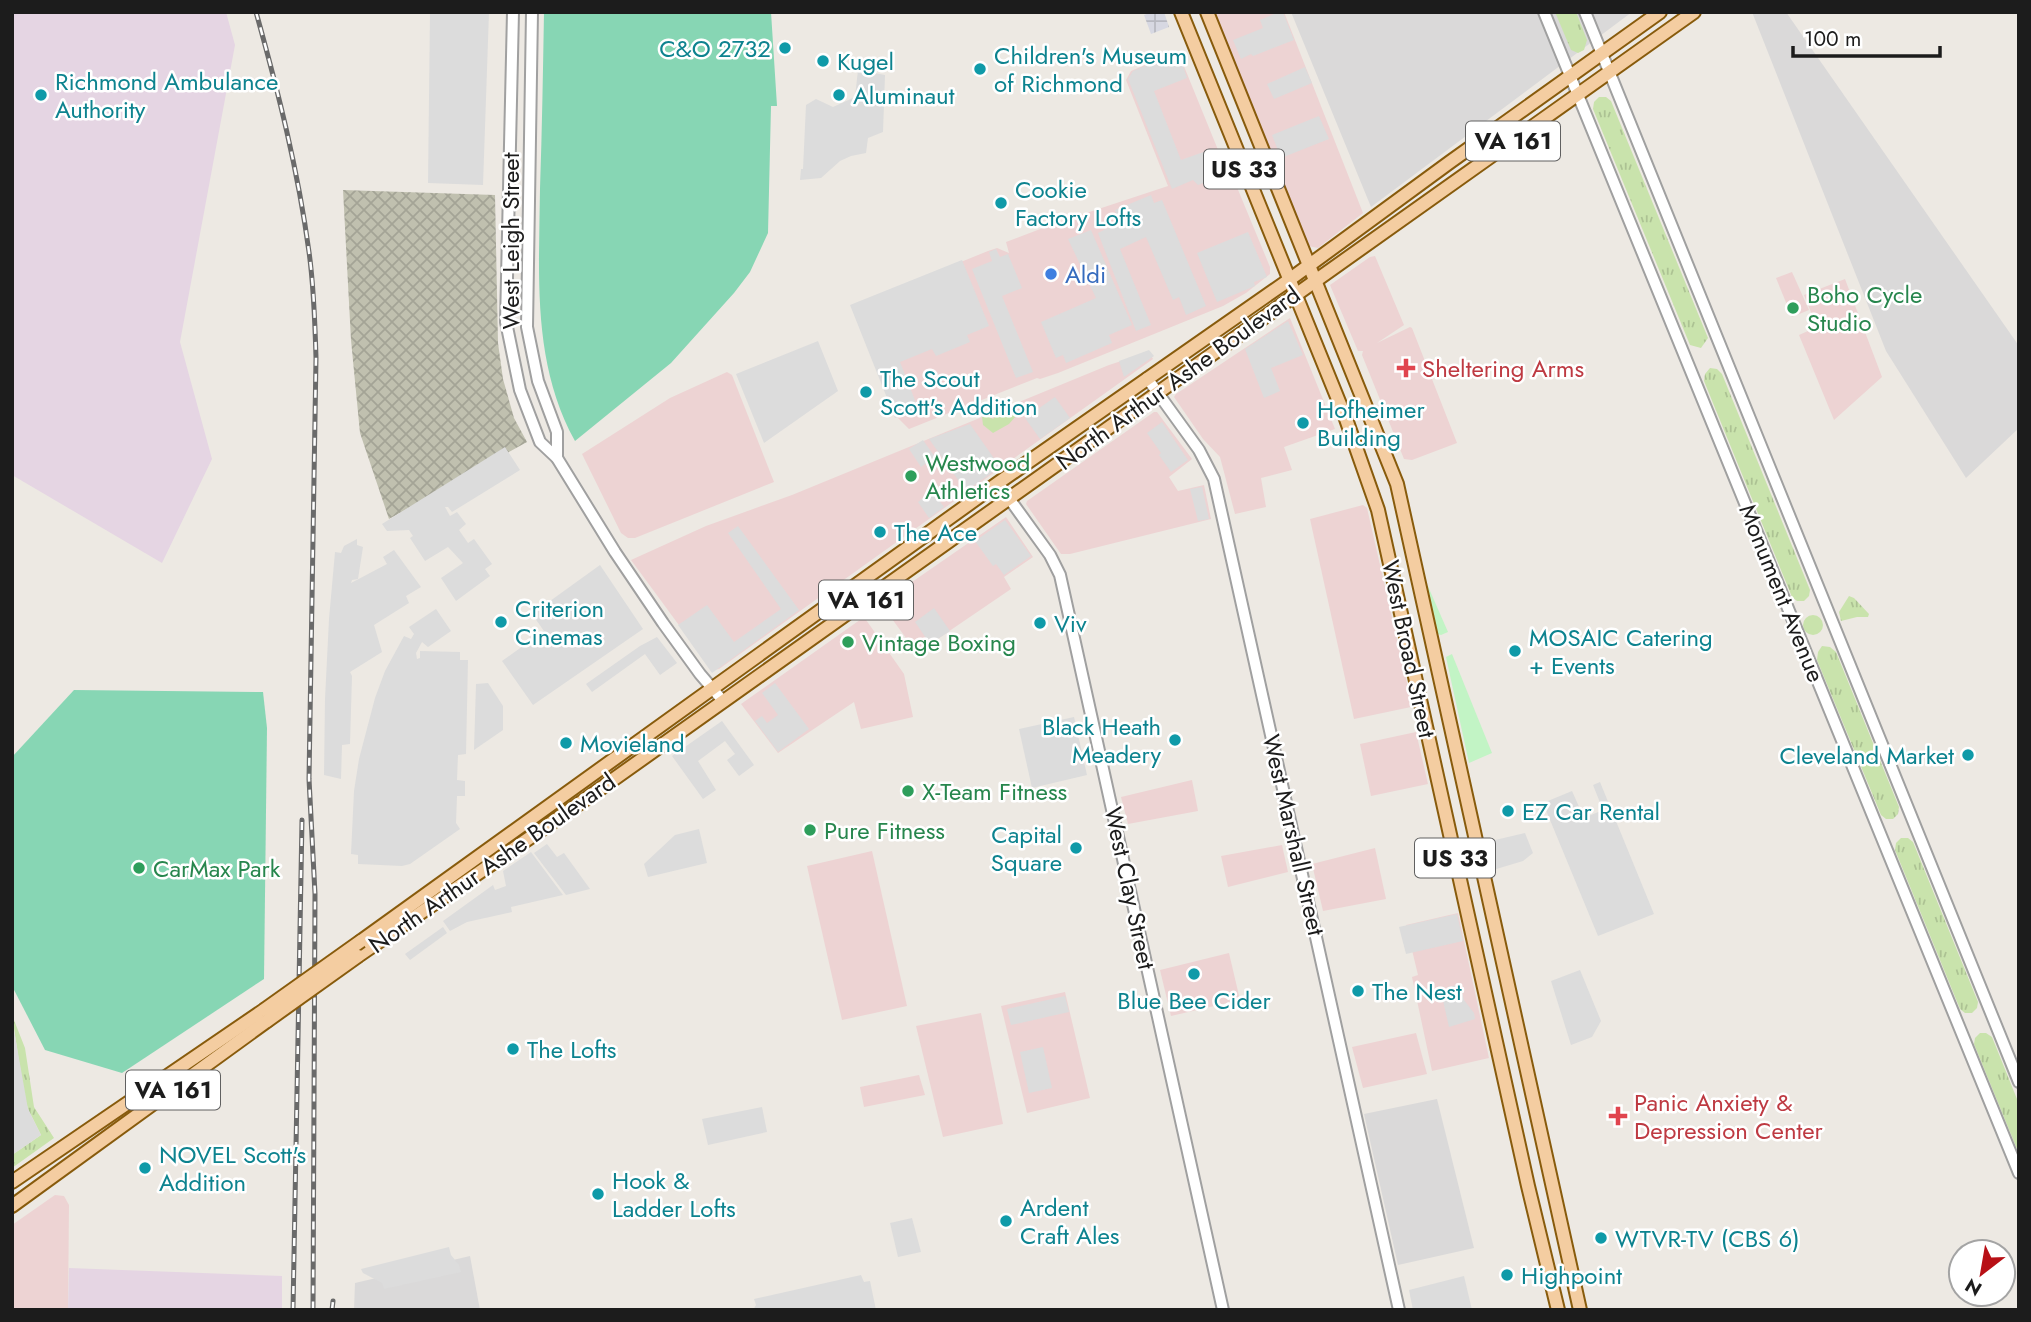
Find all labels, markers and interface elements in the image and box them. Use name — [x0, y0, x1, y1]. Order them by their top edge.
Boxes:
scale bar — [1793, 14, 1940, 58]
text: 100 m — [1804, 24, 1861, 54]
place label: C&O 2732 — [659, 31, 771, 66]
place label: Children's Museum of Richmond — [994, 38, 1187, 101]
marker: C&O 2732 — [777, 40, 793, 56]
place label: Kugel — [837, 44, 894, 79]
marker: Kugel — [815, 53, 831, 69]
marker: Children's Museum of Richmond — [972, 61, 988, 77]
place label: Richmond Ambulance Authority — [55, 64, 278, 127]
place label: Aluminaut — [853, 78, 955, 113]
marker: Richmond Ambulance Authority — [33, 87, 49, 103]
marker: Aluminaut — [831, 87, 847, 103]
road number: VA 161 — [1466, 122, 1560, 160]
road number: US 33 — [1204, 150, 1284, 188]
street label: West Leigh Street — [493, 152, 528, 329]
place label: Cookie Factory Lofts — [1015, 172, 1141, 235]
marker: Cookie Factory Lofts — [993, 195, 1009, 211]
place label: Aldi — [1065, 257, 1106, 292]
marker: Aldi — [1043, 266, 1059, 282]
street label: North Arthur Ashe Boulevard — [1049, 277, 1307, 479]
place label: Boho Cycle Studio — [1807, 277, 1922, 340]
marker: Boho Cycle Studio — [1785, 300, 1801, 316]
place label: Sheltering Arms — [1422, 351, 1584, 386]
marker: Sheltering Arms — [1396, 358, 1416, 378]
place label: The Scout Scott's Addition — [880, 361, 1038, 424]
marker: The Scout Scott's Addition — [858, 384, 874, 400]
place label: Hofheimer Building — [1317, 392, 1425, 455]
marker: Hofheimer Building — [1295, 415, 1311, 431]
place label: Westwood Athletics — [925, 445, 1030, 508]
marker: Westwood Athletics — [903, 468, 919, 484]
street label: Monument Avenue — [1730, 499, 1834, 687]
place label: The Ace — [894, 515, 977, 550]
marker: The Ace — [872, 524, 888, 540]
street label: West Broad Street — [1373, 557, 1445, 741]
road number: VA 161 — [819, 580, 913, 620]
place label: Criterion Cinemas — [515, 591, 604, 654]
place label: Viv — [1054, 606, 1087, 641]
marker: Criterion Cinemas — [493, 614, 509, 630]
marker: Viv — [1032, 615, 1048, 631]
place label: MOSAIC Catering + Events — [1529, 620, 1713, 683]
place label: Vintage Boxing — [862, 625, 1016, 660]
marker: Vintage Boxing — [840, 634, 856, 650]
marker: MOSAIC Catering + Events — [1507, 643, 1523, 659]
place label: Black Heath Meadery — [1042, 709, 1161, 772]
place label: Movieland — [580, 726, 685, 761]
street label: West Marshall Street — [1254, 731, 1334, 939]
marker: Black Heath Meadery — [1167, 732, 1183, 748]
marker: Movieland — [558, 735, 574, 751]
place label: Cleveland Market — [1779, 738, 1954, 773]
marker: Cleveland Market — [1960, 747, 1976, 763]
street label: North Arthur Ashe Boulevard — [361, 764, 623, 962]
place label: X-Team Fitness — [922, 774, 1067, 809]
marker: X-Team Fitness — [900, 783, 916, 799]
place label: EZ Car Rental — [1522, 794, 1660, 829]
marker: EZ Car Rental — [1500, 803, 1516, 819]
street label: West Clay Street — [1096, 804, 1164, 973]
place label: Pure Fitness — [824, 813, 945, 848]
place label: Capital Square — [991, 817, 1062, 880]
marker: Pure Fitness — [802, 822, 818, 838]
road number: US 33 — [1415, 838, 1495, 878]
marker: Capital Square — [1068, 840, 1084, 856]
place label: CarMax Park — [153, 851, 281, 886]
marker: CarMax Park — [131, 860, 147, 876]
marker: Blue Bee Cider — [1186, 966, 1202, 982]
place label: The Nest — [1372, 974, 1462, 1009]
place label: Blue Bee Cider — [1117, 983, 1271, 1018]
marker: The Nest — [1350, 983, 1366, 999]
place label: The Lofts — [527, 1032, 617, 1067]
marker: The Lofts — [505, 1041, 521, 1057]
road number: VA 161 — [126, 1070, 220, 1110]
place label: Panic Anxiety & Depression Center — [1634, 1085, 1824, 1148]
marker: Panic Anxiety & Depression Center — [1608, 1106, 1628, 1126]
place label: NOVEL Scott's Addition — [159, 1137, 306, 1200]
marker: NOVEL Scott's Addition — [137, 1160, 153, 1176]
place label: Hook & Ladder Lofts — [612, 1163, 736, 1226]
marker: Hook & Ladder Lofts — [590, 1186, 606, 1202]
place label: Ardent Craft Ales — [1020, 1190, 1119, 1253]
marker: Ardent Craft Ales — [998, 1213, 1014, 1229]
place label: WTVR-TV (CBS 6) — [1615, 1221, 1800, 1256]
marker: WTVR-TV (CBS 6) — [1593, 1230, 1609, 1246]
north arrow — [1947, 1238, 2017, 1308]
place label: Highpoint — [1521, 1258, 1622, 1293]
marker: Highpoint — [1499, 1267, 1515, 1283]
text: N — [1960, 1272, 1987, 1303]

